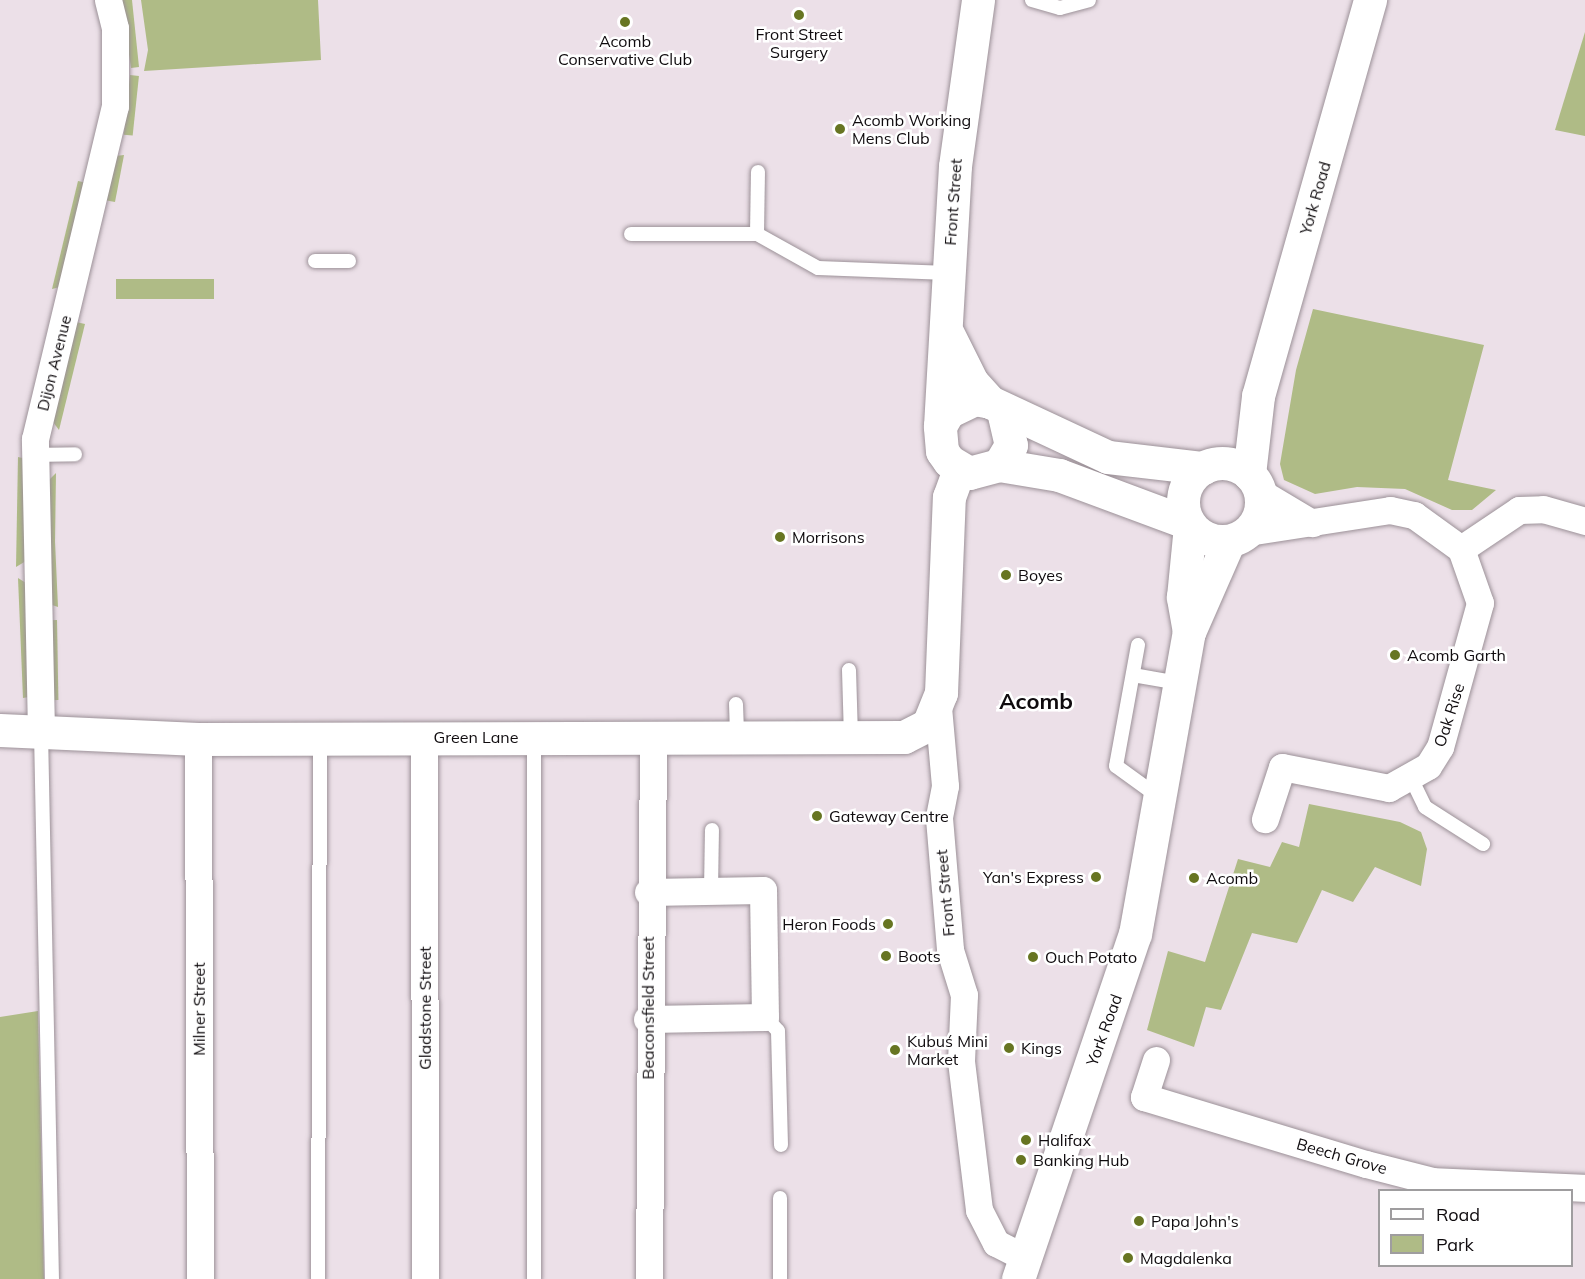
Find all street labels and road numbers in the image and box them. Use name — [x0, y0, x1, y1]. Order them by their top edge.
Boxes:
street label: Front Street — [940, 158, 966, 246]
street label: York Road — [1295, 159, 1335, 237]
street label: Dijon Avenue — [33, 313, 75, 413]
street label: Oak Rise — [1430, 681, 1468, 749]
street label: Green Lane — [434, 727, 518, 747]
street label: Front Street — [932, 849, 958, 937]
street label: Beaconsfield Street — [638, 936, 658, 1080]
street label: Gladstone Street — [415, 946, 435, 1070]
street label: Milner Street — [189, 962, 209, 1056]
street label: York Road — [1082, 991, 1126, 1069]
street label: Beech Grove — [1295, 1134, 1389, 1178]

